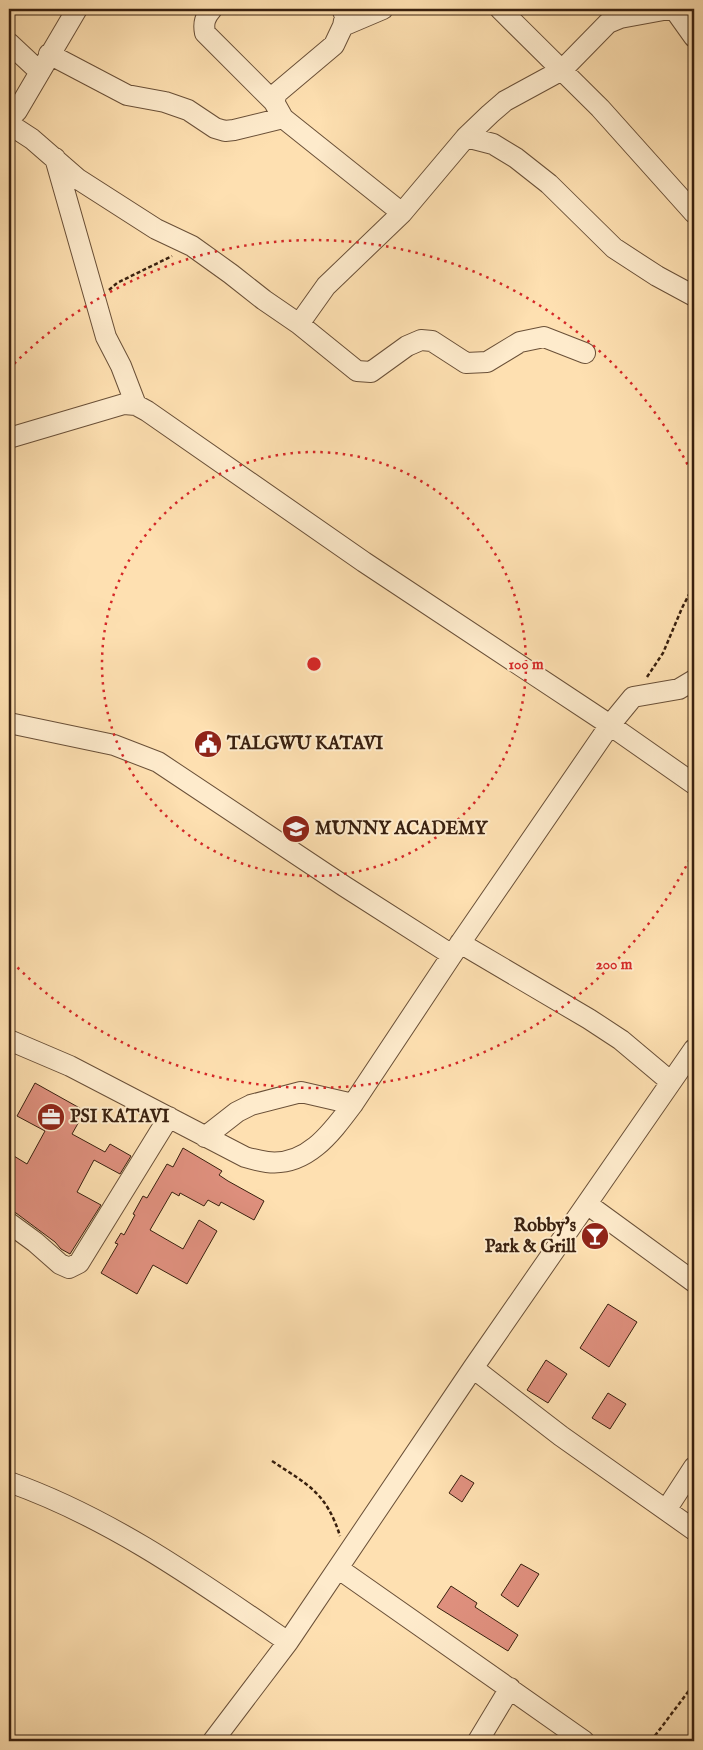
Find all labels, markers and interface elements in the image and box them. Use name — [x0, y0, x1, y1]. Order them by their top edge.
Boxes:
centre of rings — [305, 655, 323, 673]
text: 100 m — [508, 655, 544, 674]
public building icon: TALGWU KATAVI — [193, 729, 223, 759]
place label: TALGWU KATAVI — [226, 733, 384, 756]
school or university icon: MUNNY ACADEMY — [281, 814, 311, 844]
place label: MUNNY ACADEMY — [315, 818, 489, 841]
text: 200 m — [596, 955, 633, 974]
office icon: PSI KATAVI — [36, 1102, 66, 1132]
place label: PSI KATAVI — [70, 1106, 170, 1129]
place label: Robby's Park & Grill — [485, 1215, 577, 1259]
bar icon: Robby's Park & Grill — [580, 1221, 610, 1251]

